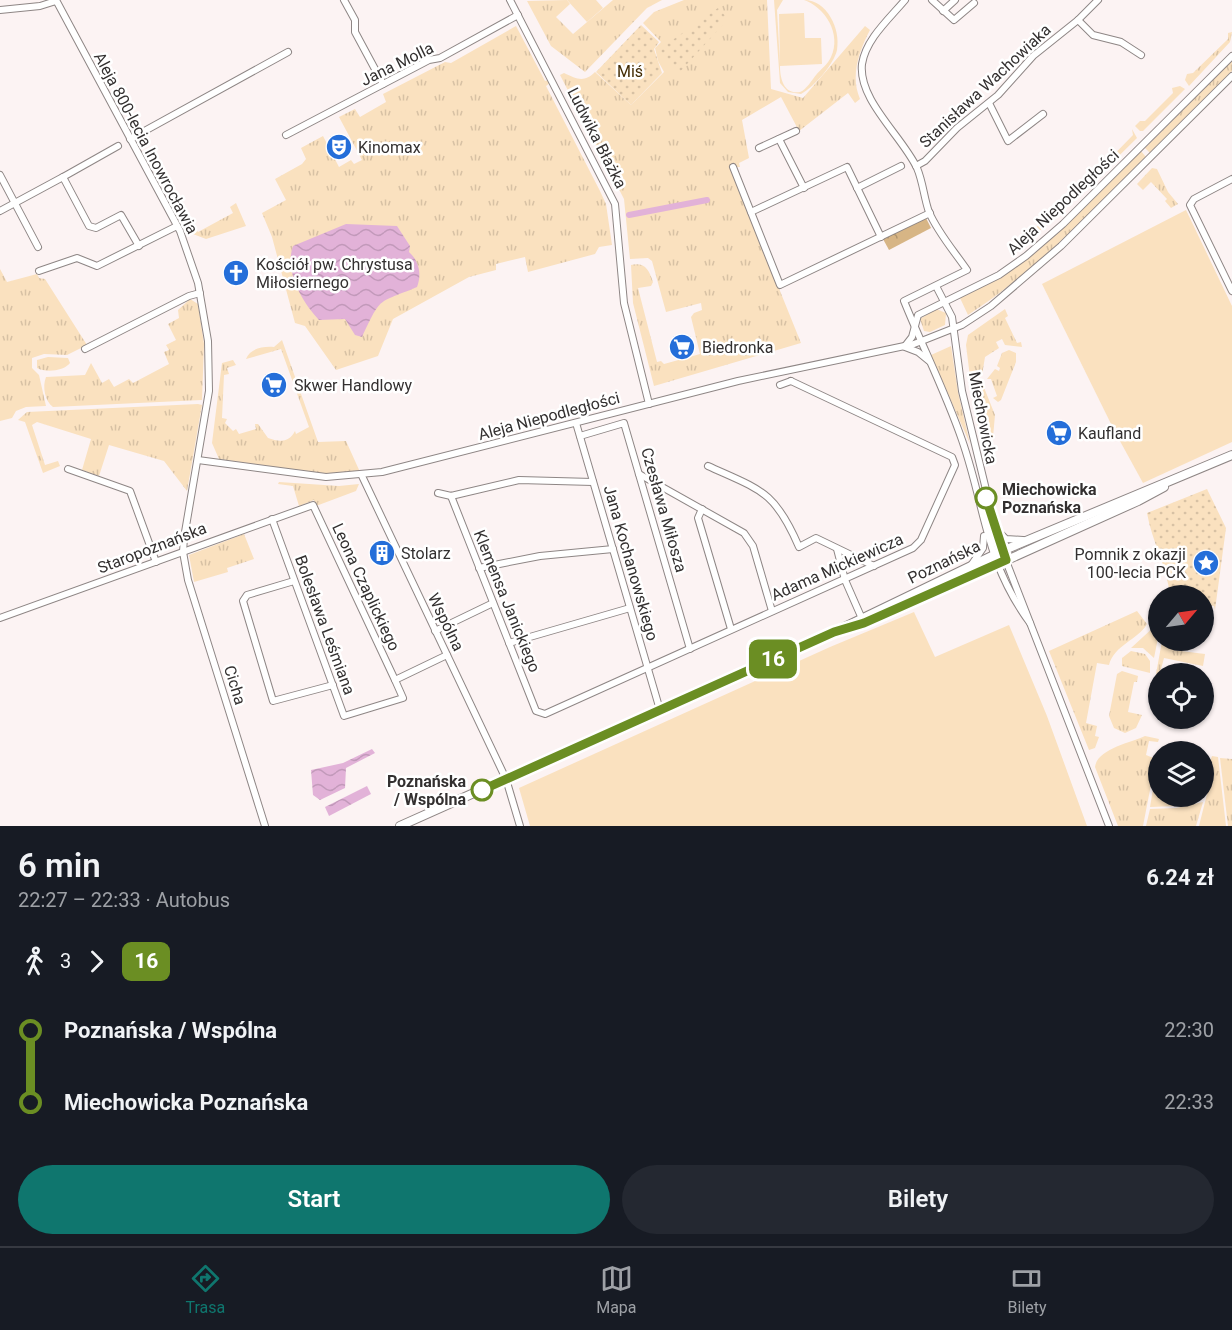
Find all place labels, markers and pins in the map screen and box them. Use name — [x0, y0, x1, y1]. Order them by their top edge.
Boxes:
theatre icon: Kinomax — [324, 132, 354, 162]
place label: Kinomax — [358, 138, 421, 157]
place label: Kościół pw. Chrystusa Miłosiernego — [256, 255, 413, 292]
church icon: Kościół pw. Chrystusa Miłosiernego — [221, 258, 251, 288]
supermarket icon: Biedronka — [667, 332, 697, 362]
place label: Biedronka — [702, 338, 773, 357]
supermarket icon: Skwer Handlowy — [259, 370, 289, 400]
place label: Skwer Handlowy — [294, 376, 413, 395]
supermarket icon: Kaufland — [1044, 418, 1074, 448]
place label: Kaufland — [1078, 424, 1141, 443]
place label: Miechowicka Poznańska — [1002, 480, 1097, 517]
marker: Miechowicka Poznańska — [975, 487, 997, 509]
building icon: Stolarz — [367, 538, 397, 568]
place label: Stolarz — [401, 544, 451, 563]
place label: Pomnik z okazji 100-lecia PCK — [1075, 545, 1187, 582]
place icon: Pomnik z okazji 100-lecia PCK — [1191, 548, 1221, 578]
place label: Poznańska / Wspólna — [387, 772, 466, 809]
marker: Poznańska / Wspólna — [471, 779, 493, 801]

